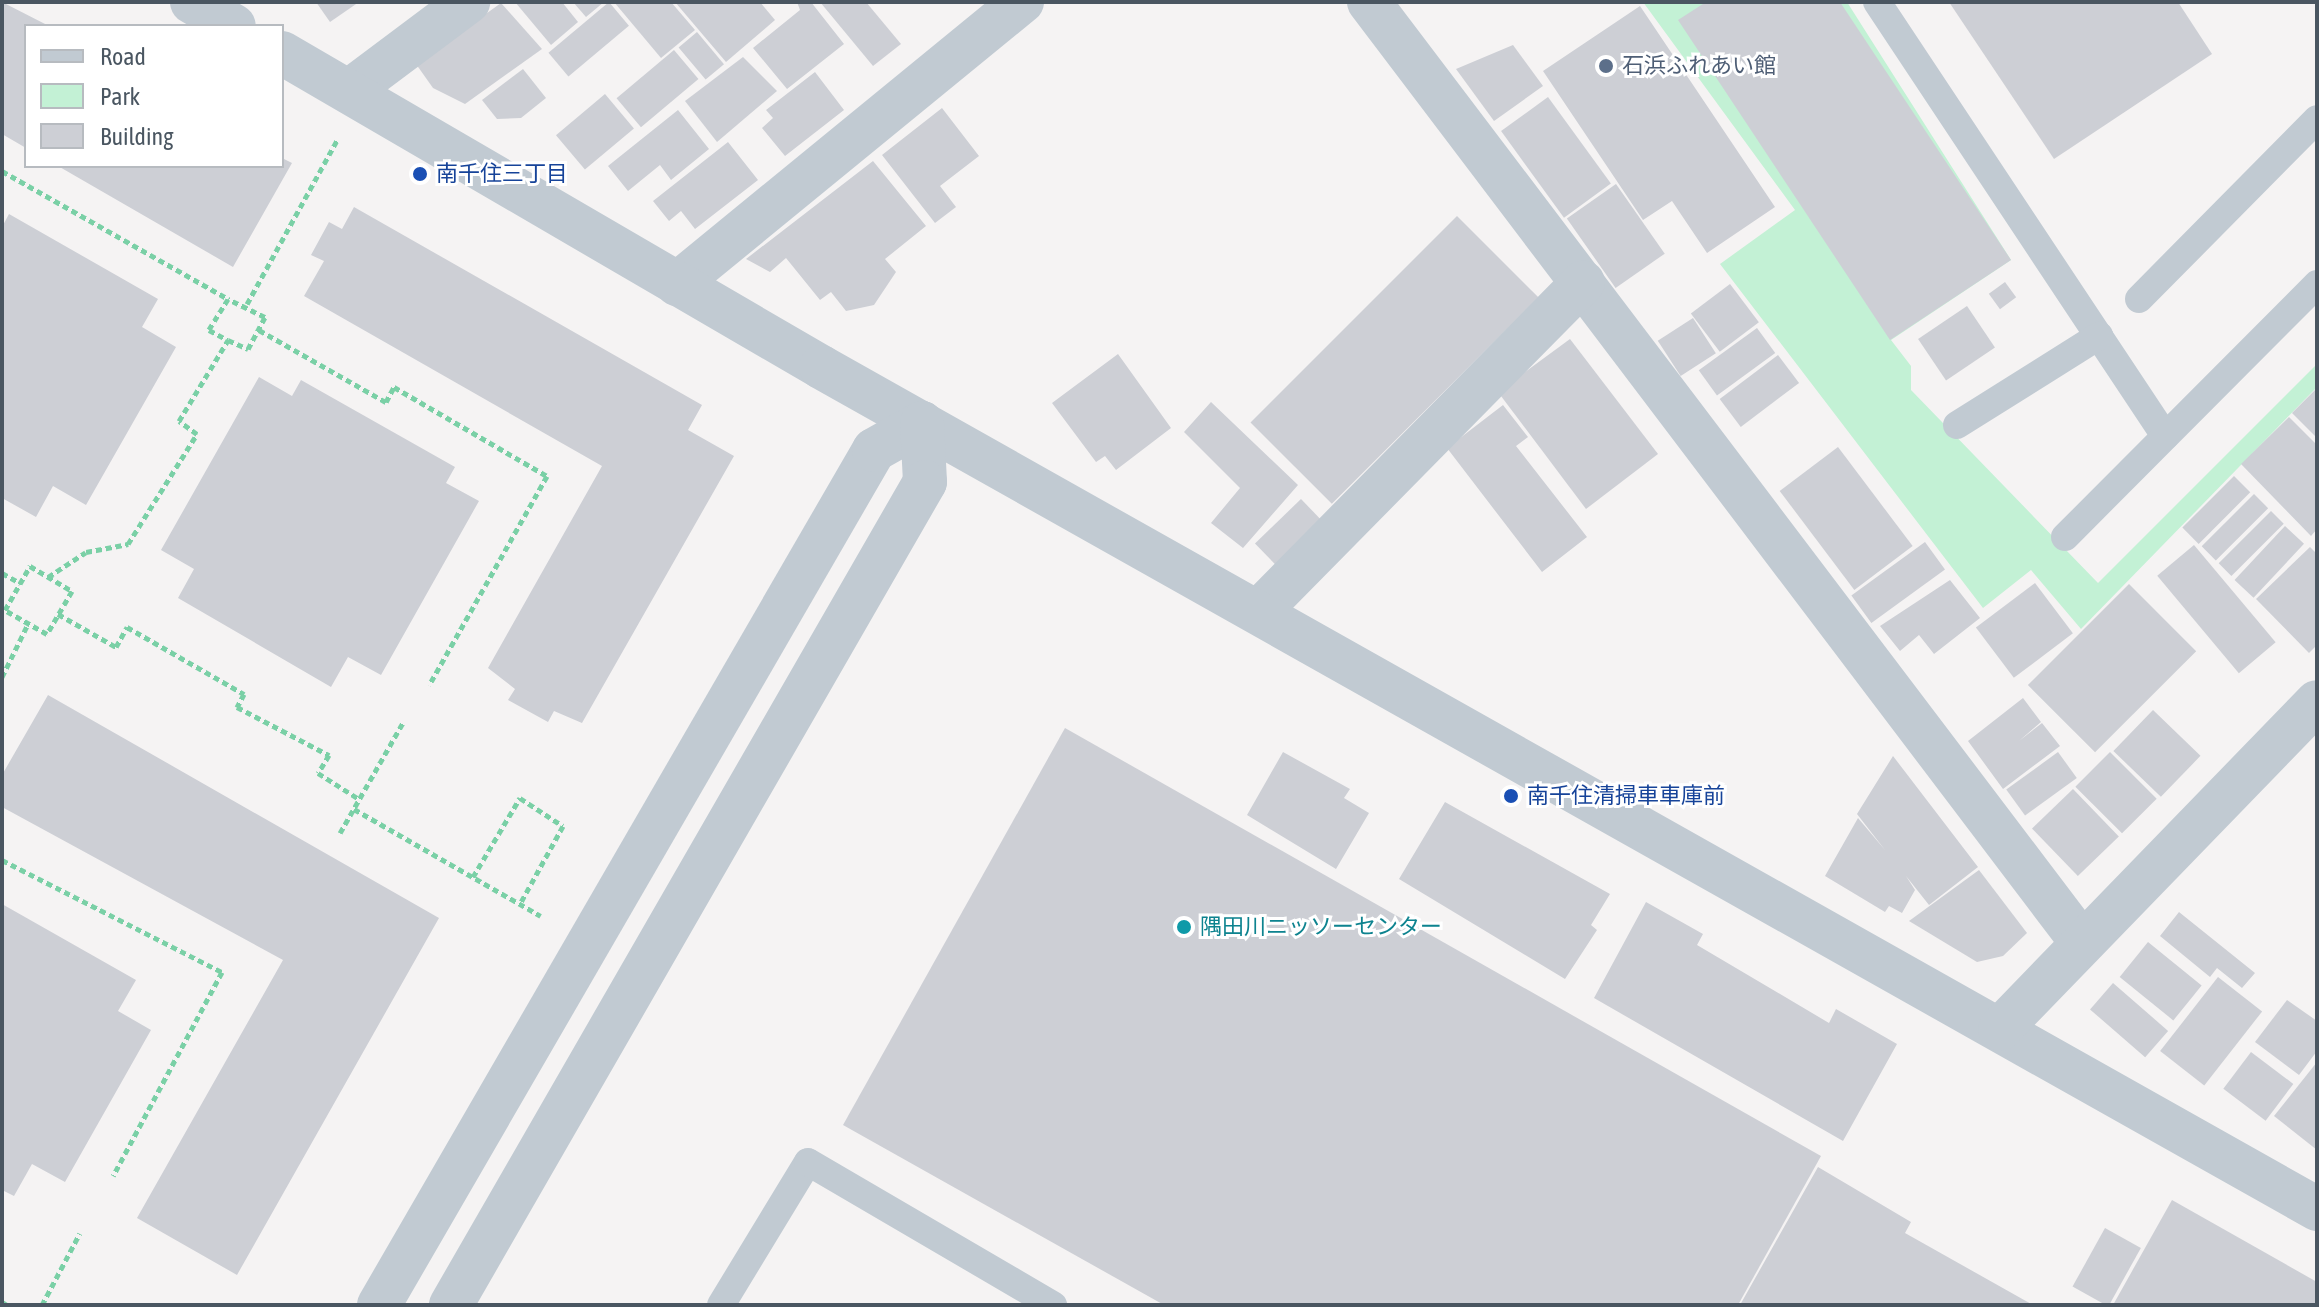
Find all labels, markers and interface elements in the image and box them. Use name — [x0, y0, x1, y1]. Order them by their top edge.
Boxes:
legend — [24, 24, 284, 168]
text: Road — [100, 43, 146, 70]
place label: 石浜ふれあい館 — [1622, 53, 1776, 79]
marker: 石浜ふれあい館 — [1597, 57, 1615, 75]
text: Park — [100, 83, 140, 110]
text: Building — [100, 123, 173, 150]
place label: 南千住三丁目 — [436, 161, 568, 187]
marker: 南千住三丁目 — [411, 165, 429, 183]
place label: 南千住清掃車車庫前 — [1527, 783, 1725, 809]
marker: 南千住清掃車車庫前 — [1502, 787, 1520, 805]
place label: 隅田川ニッソーセンター — [1200, 914, 1442, 940]
marker: 隅田川ニッソーセンター — [1175, 918, 1193, 936]

